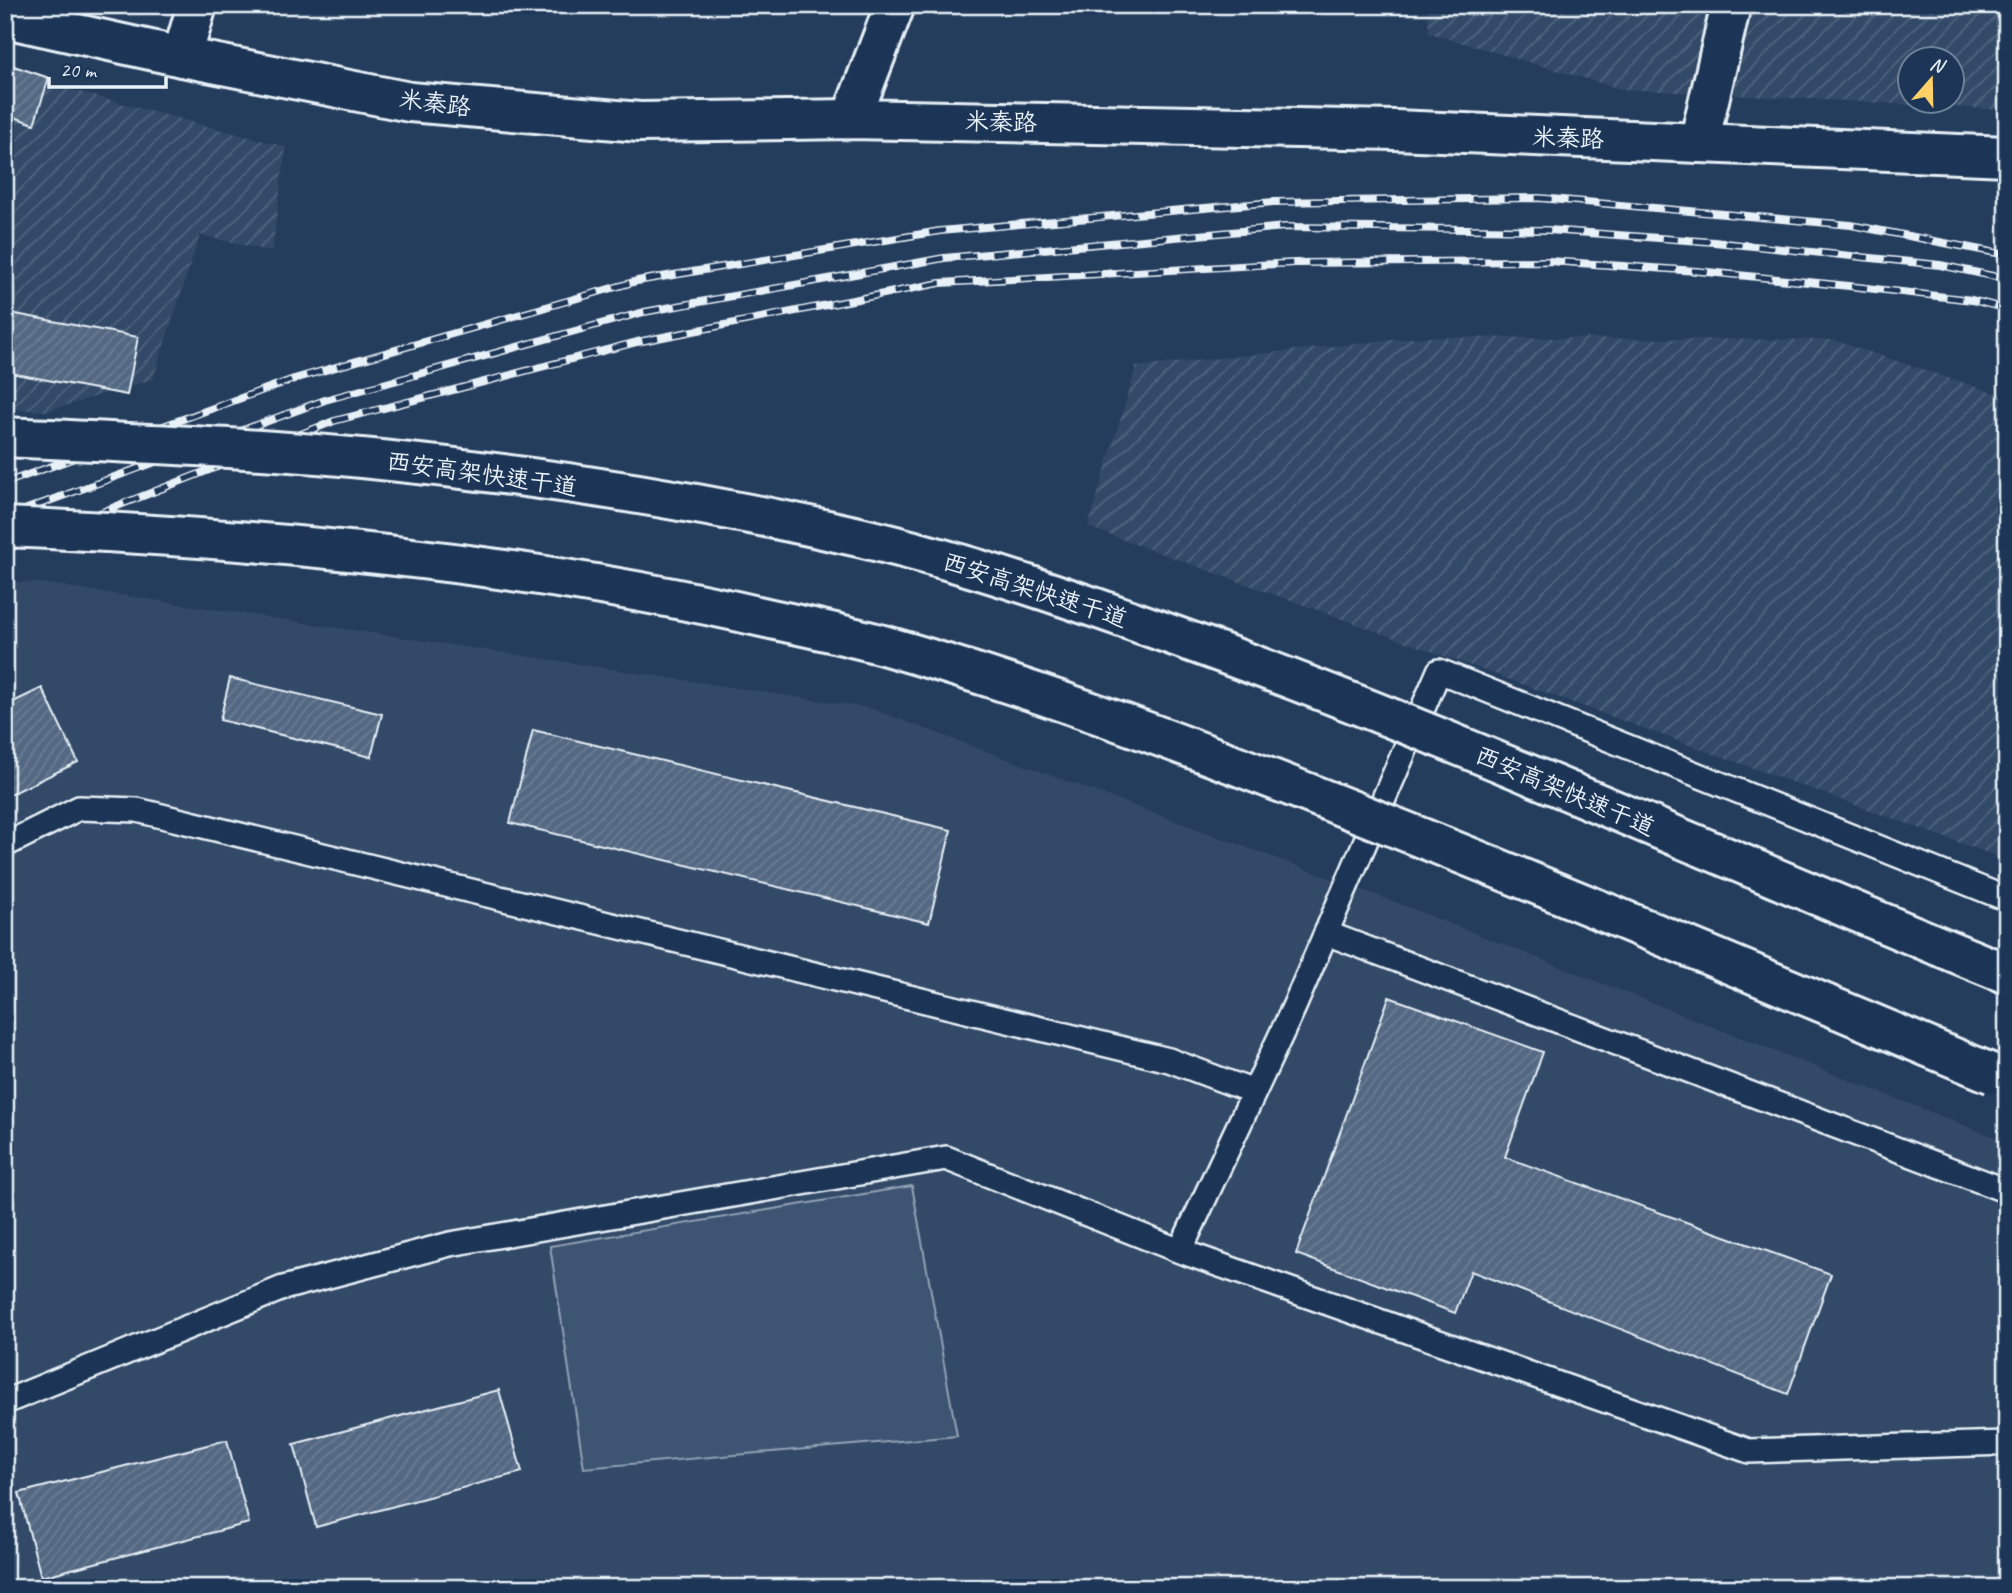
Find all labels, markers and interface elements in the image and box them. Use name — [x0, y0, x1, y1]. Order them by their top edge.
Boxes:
scale bar — [49, 46, 166, 90]
north arrow — [1896, 46, 1966, 116]
text: N — [1927, 52, 1949, 79]
text: 20 m — [60, 57, 98, 83]
street label: 米秦路 — [397, 84, 473, 122]
street label: 米秦路 — [965, 106, 1037, 138]
street label: 米秦路 — [1531, 122, 1605, 154]
street label: 西安高架快速干道 — [385, 446, 579, 502]
street label: 西安高架快速干道 — [939, 546, 1131, 634]
street label: 西安高架快速干道 — [1471, 740, 1659, 842]

